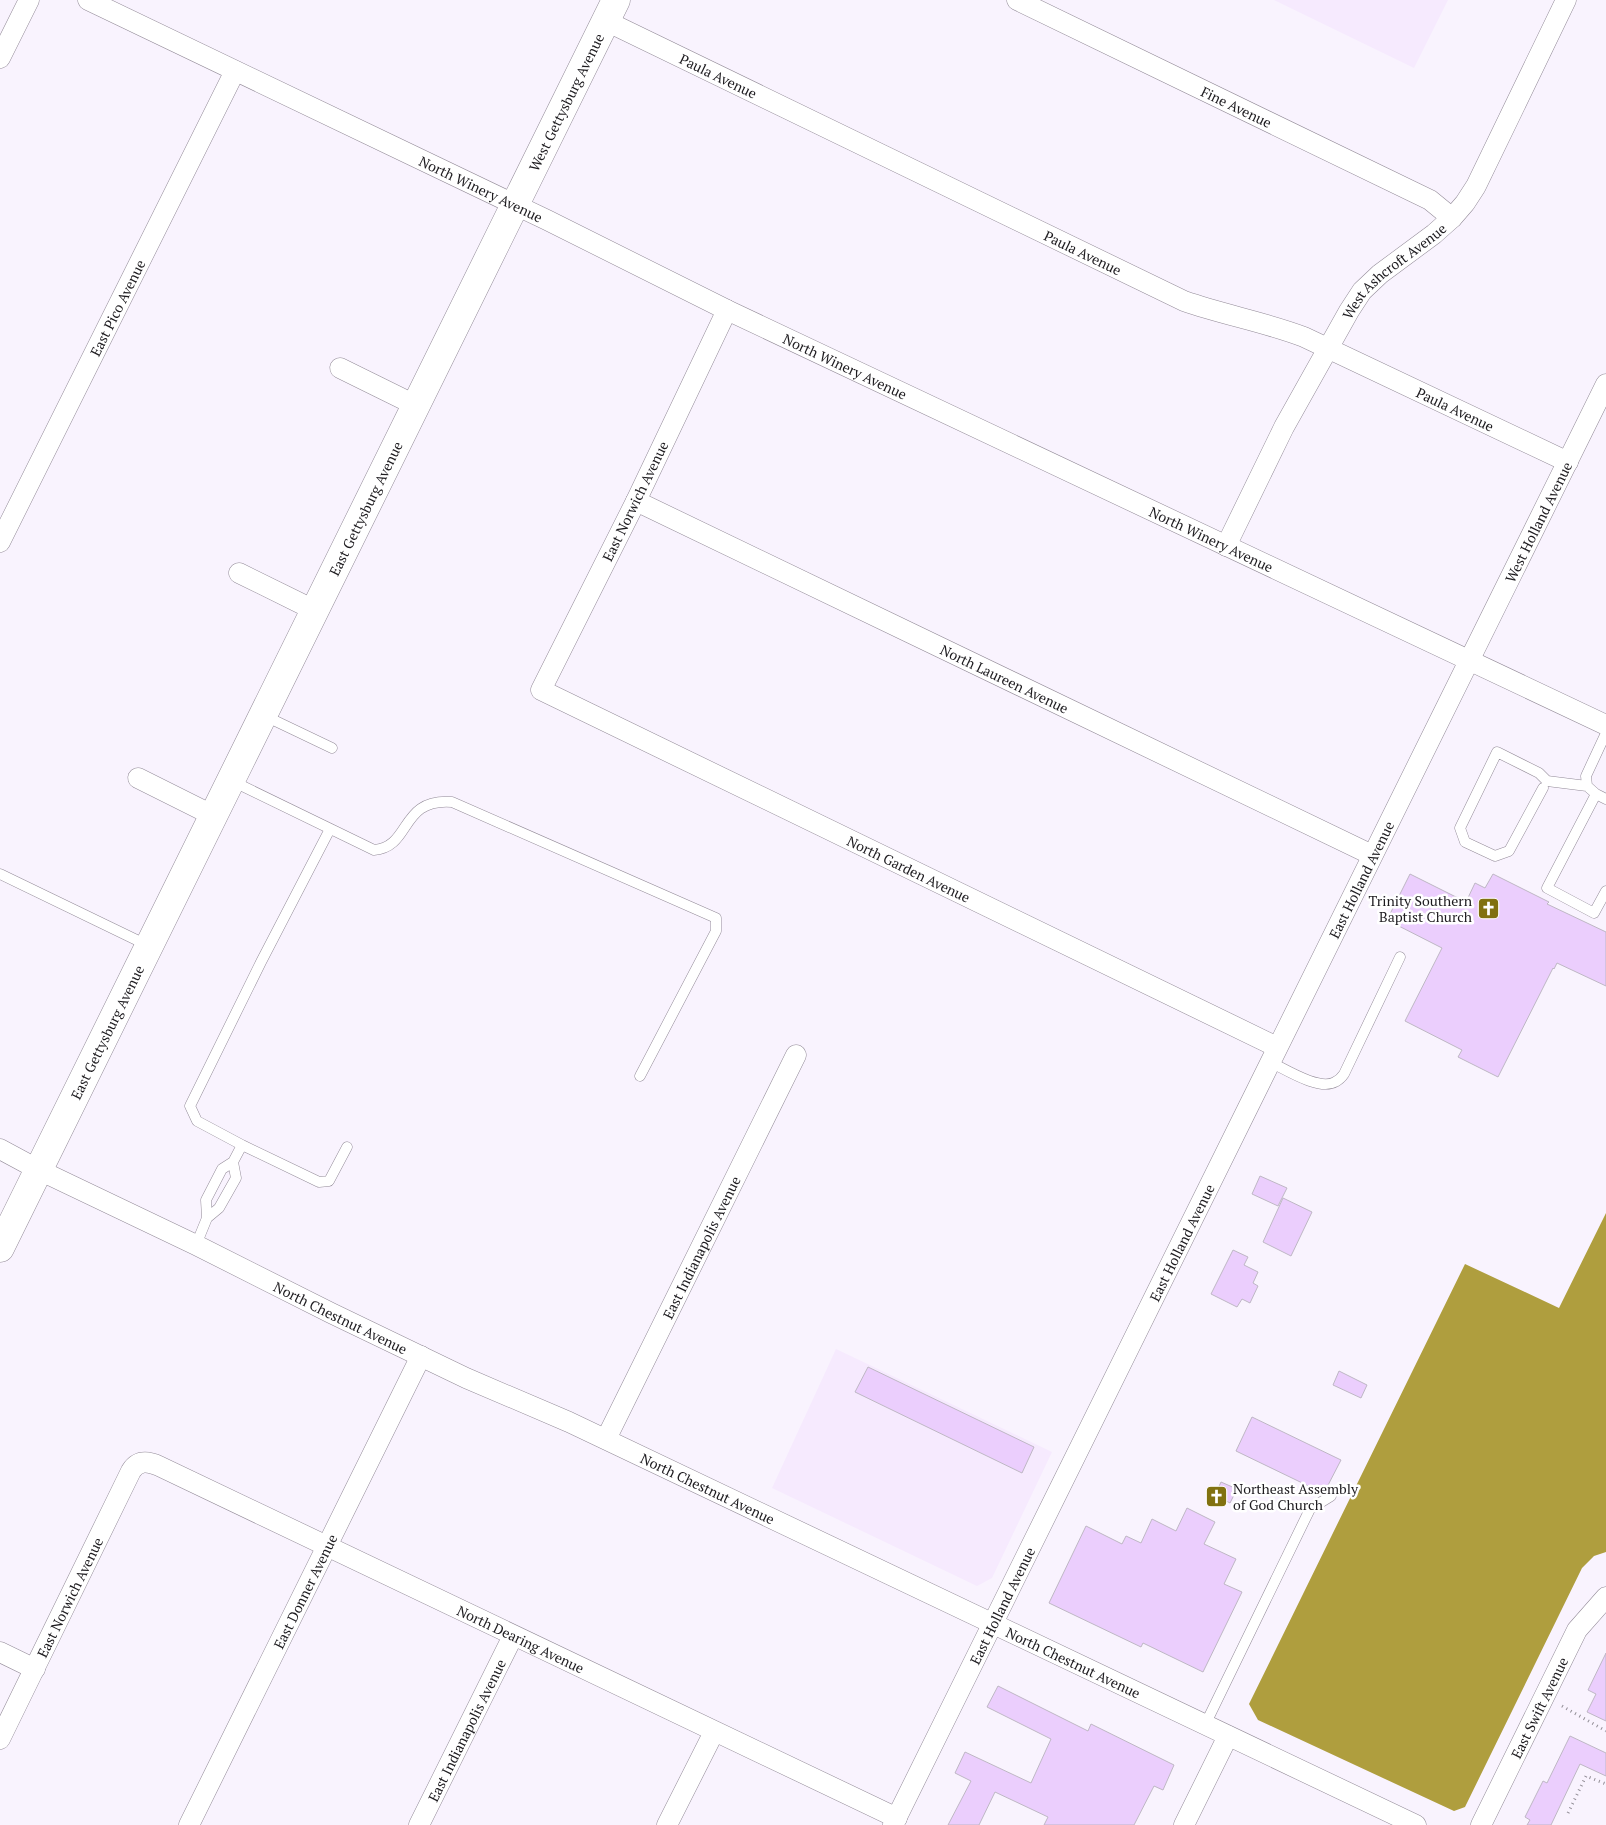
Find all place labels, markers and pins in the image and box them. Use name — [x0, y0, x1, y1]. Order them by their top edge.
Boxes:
place label: Trinity Southern Baptist Church — [1369, 891, 1473, 926]
church icon: Trinity Southern Baptist Church — [1476, 896, 1500, 920]
place label: Northeast Assembly of God Church — [1233, 1479, 1359, 1514]
church icon: Northeast Assembly of God Church — [1205, 1484, 1229, 1508]

